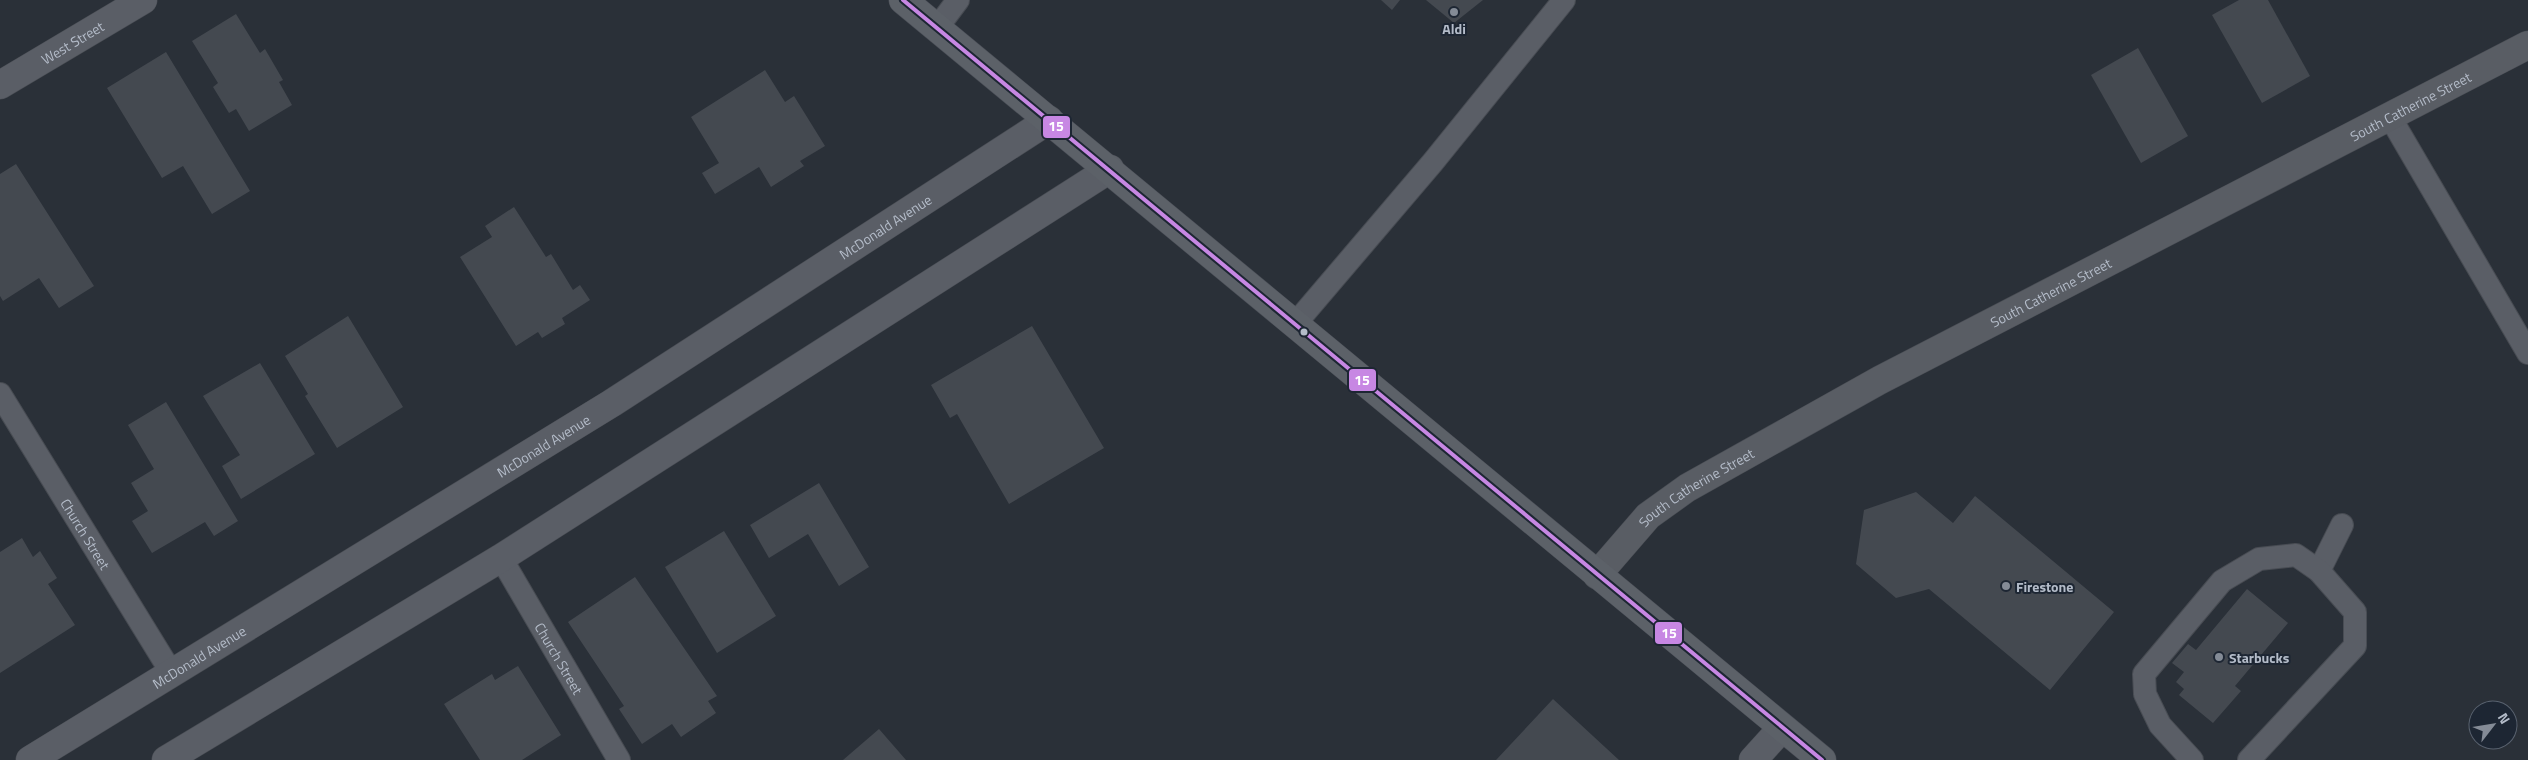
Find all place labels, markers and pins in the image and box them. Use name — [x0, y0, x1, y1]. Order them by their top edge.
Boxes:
marker: Aldi — [1448, 6, 1460, 18]
place label: Aldi — [1442, 18, 1466, 39]
unlabelled marker — [1299, 327, 1309, 337]
place label: Firestone — [2016, 576, 2073, 597]
marker: Firestone — [2000, 580, 2012, 592]
place label: Starbucks — [2229, 647, 2290, 668]
marker: Starbucks — [2213, 651, 2225, 663]

